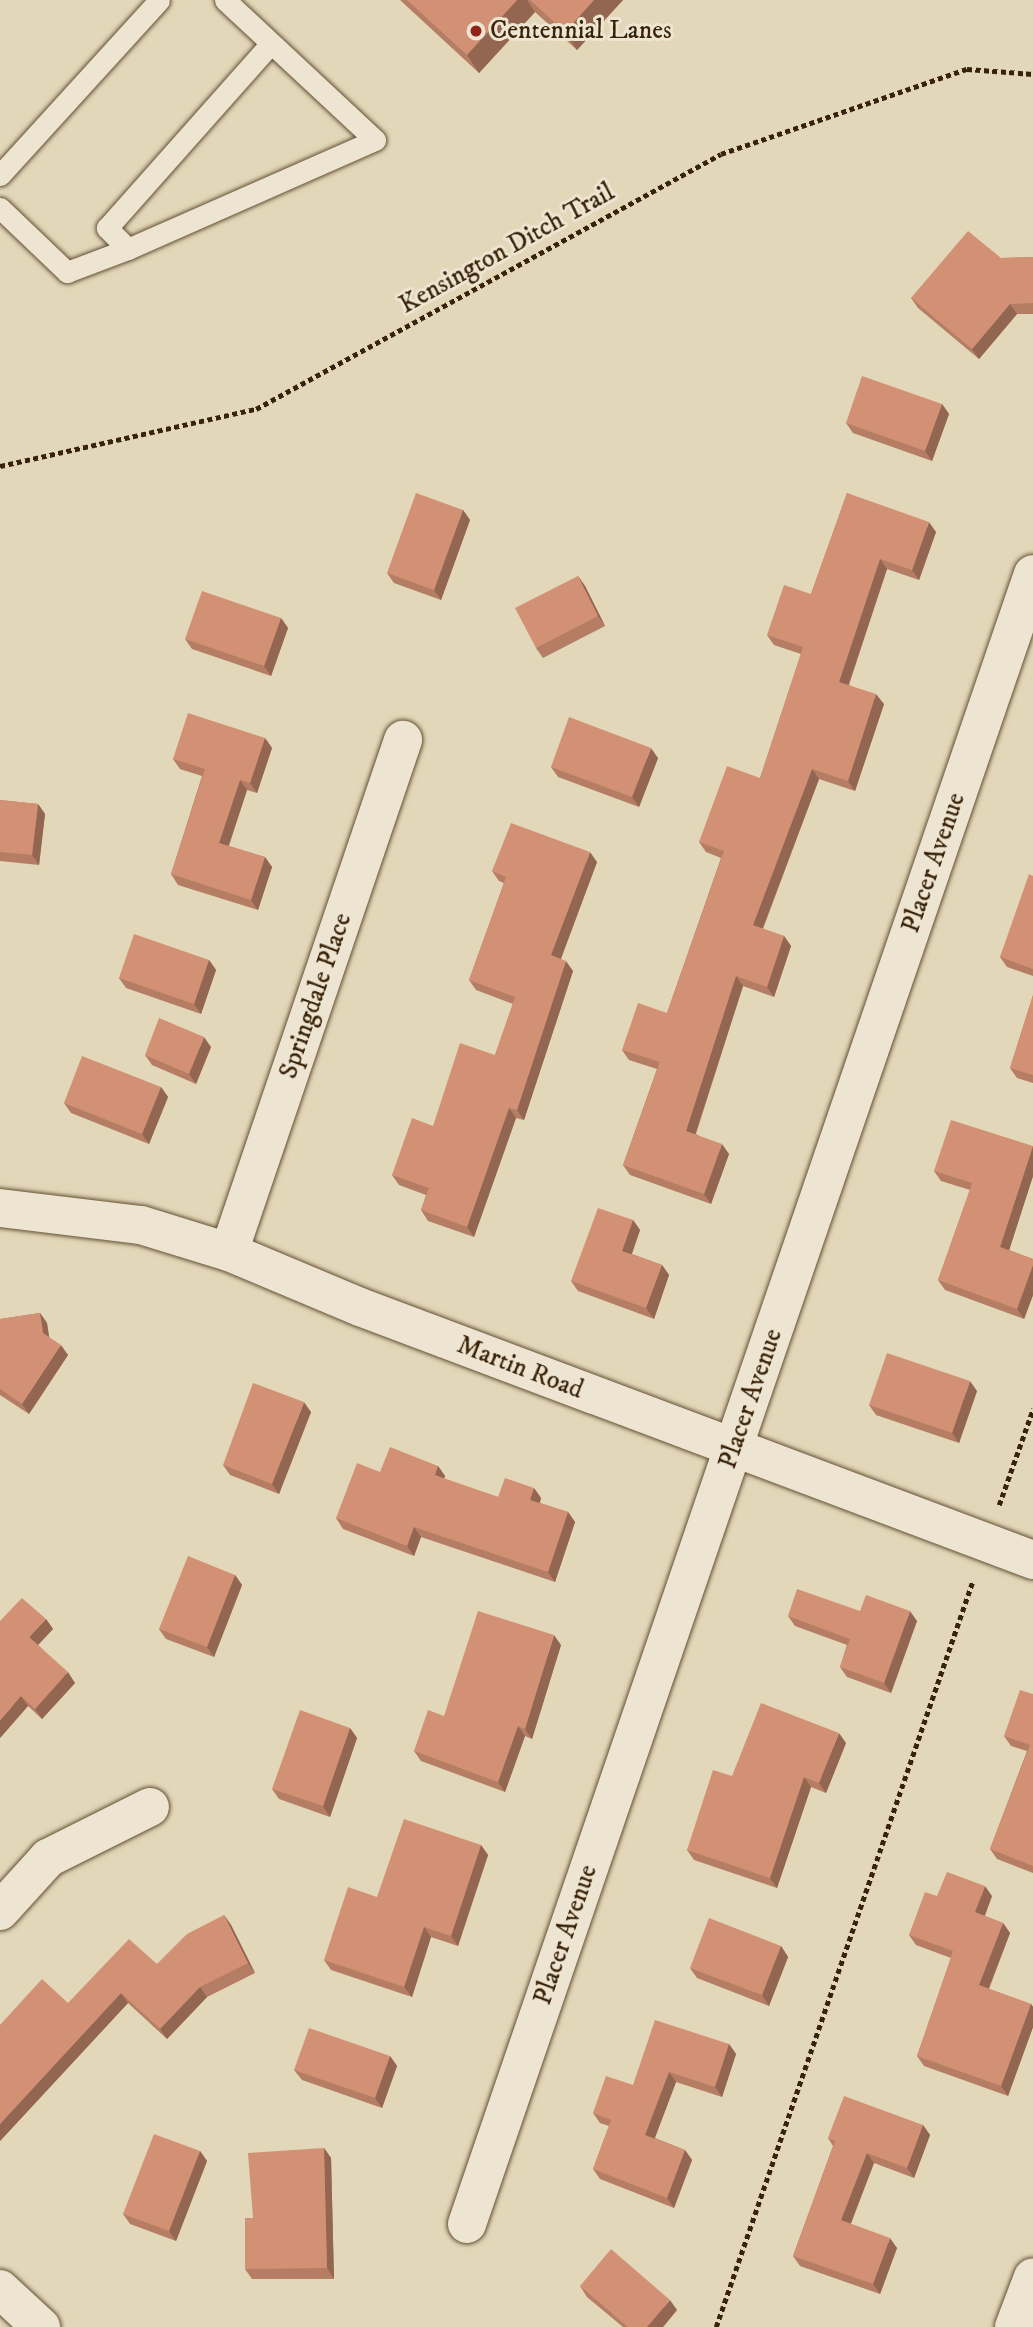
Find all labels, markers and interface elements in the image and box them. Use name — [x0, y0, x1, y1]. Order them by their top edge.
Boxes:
place label: Centennial Lanes — [490, 15, 672, 47]
marker: Centennial Lanes — [468, 23, 484, 39]
street label: Kensington Ditch Trail — [394, 177, 620, 321]
street label: Placer Avenue — [895, 789, 973, 937]
street label: Springdale Place — [273, 909, 359, 1083]
street label: Placer Avenue — [712, 1325, 790, 1473]
street label: Martin Road — [453, 1330, 587, 1406]
street label: Placer Avenue — [527, 1861, 605, 2009]

